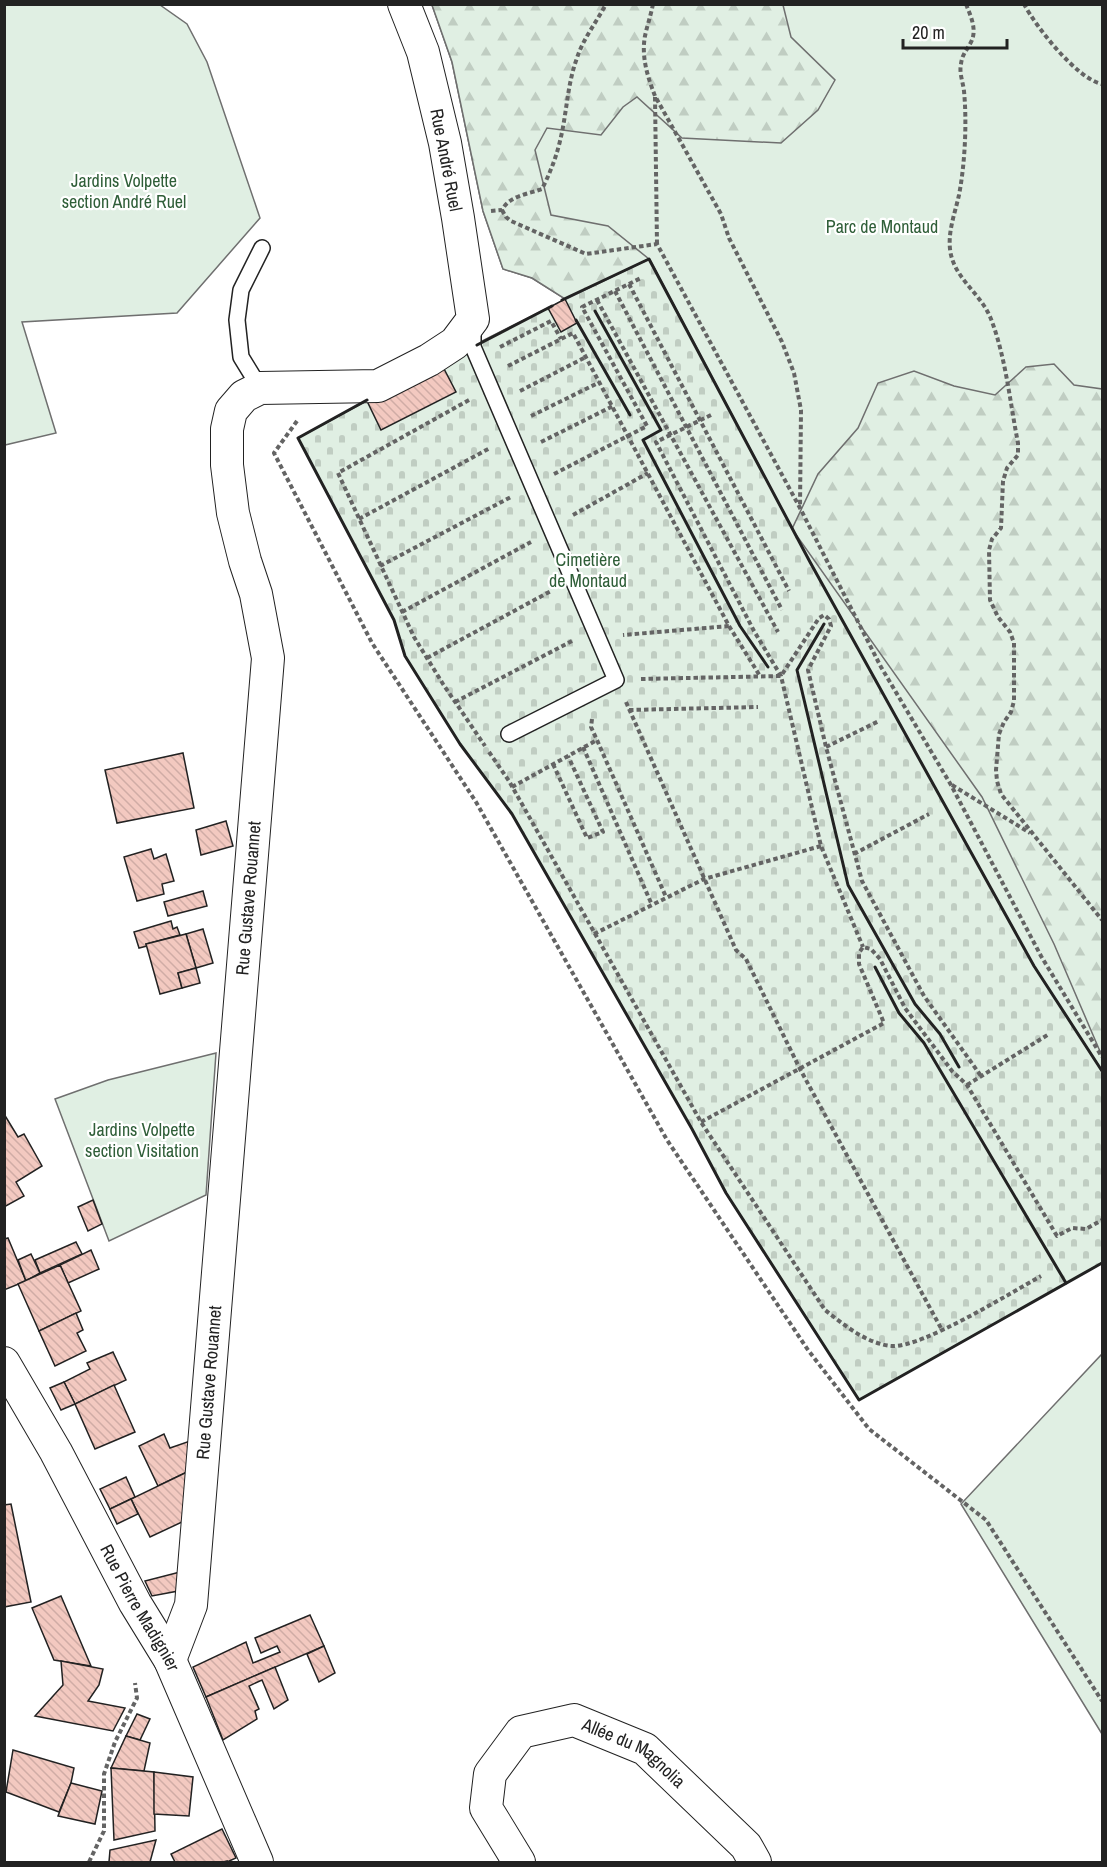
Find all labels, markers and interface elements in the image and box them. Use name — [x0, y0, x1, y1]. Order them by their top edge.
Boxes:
scale bar — [903, 12, 1006, 50]
text: 20 m — [912, 20, 945, 45]
street label: Rue André Ruel — [424, 106, 469, 213]
park label: Jardins Volpette section André Ruel — [62, 168, 186, 214]
park label: Parc de Montaud — [826, 214, 938, 239]
park label: Cimetière de Montaud — [549, 547, 627, 593]
street label: Rue Gustave Rouannet — [229, 820, 267, 976]
park label: Jardins Volpette section Visitation — [85, 1117, 199, 1163]
street label: Rue Gustave Rouannet — [190, 1305, 227, 1461]
street label: Rue Pierre Madignier — [94, 1540, 186, 1675]
street label: Allée du Magnolia — [578, 1711, 691, 1793]

